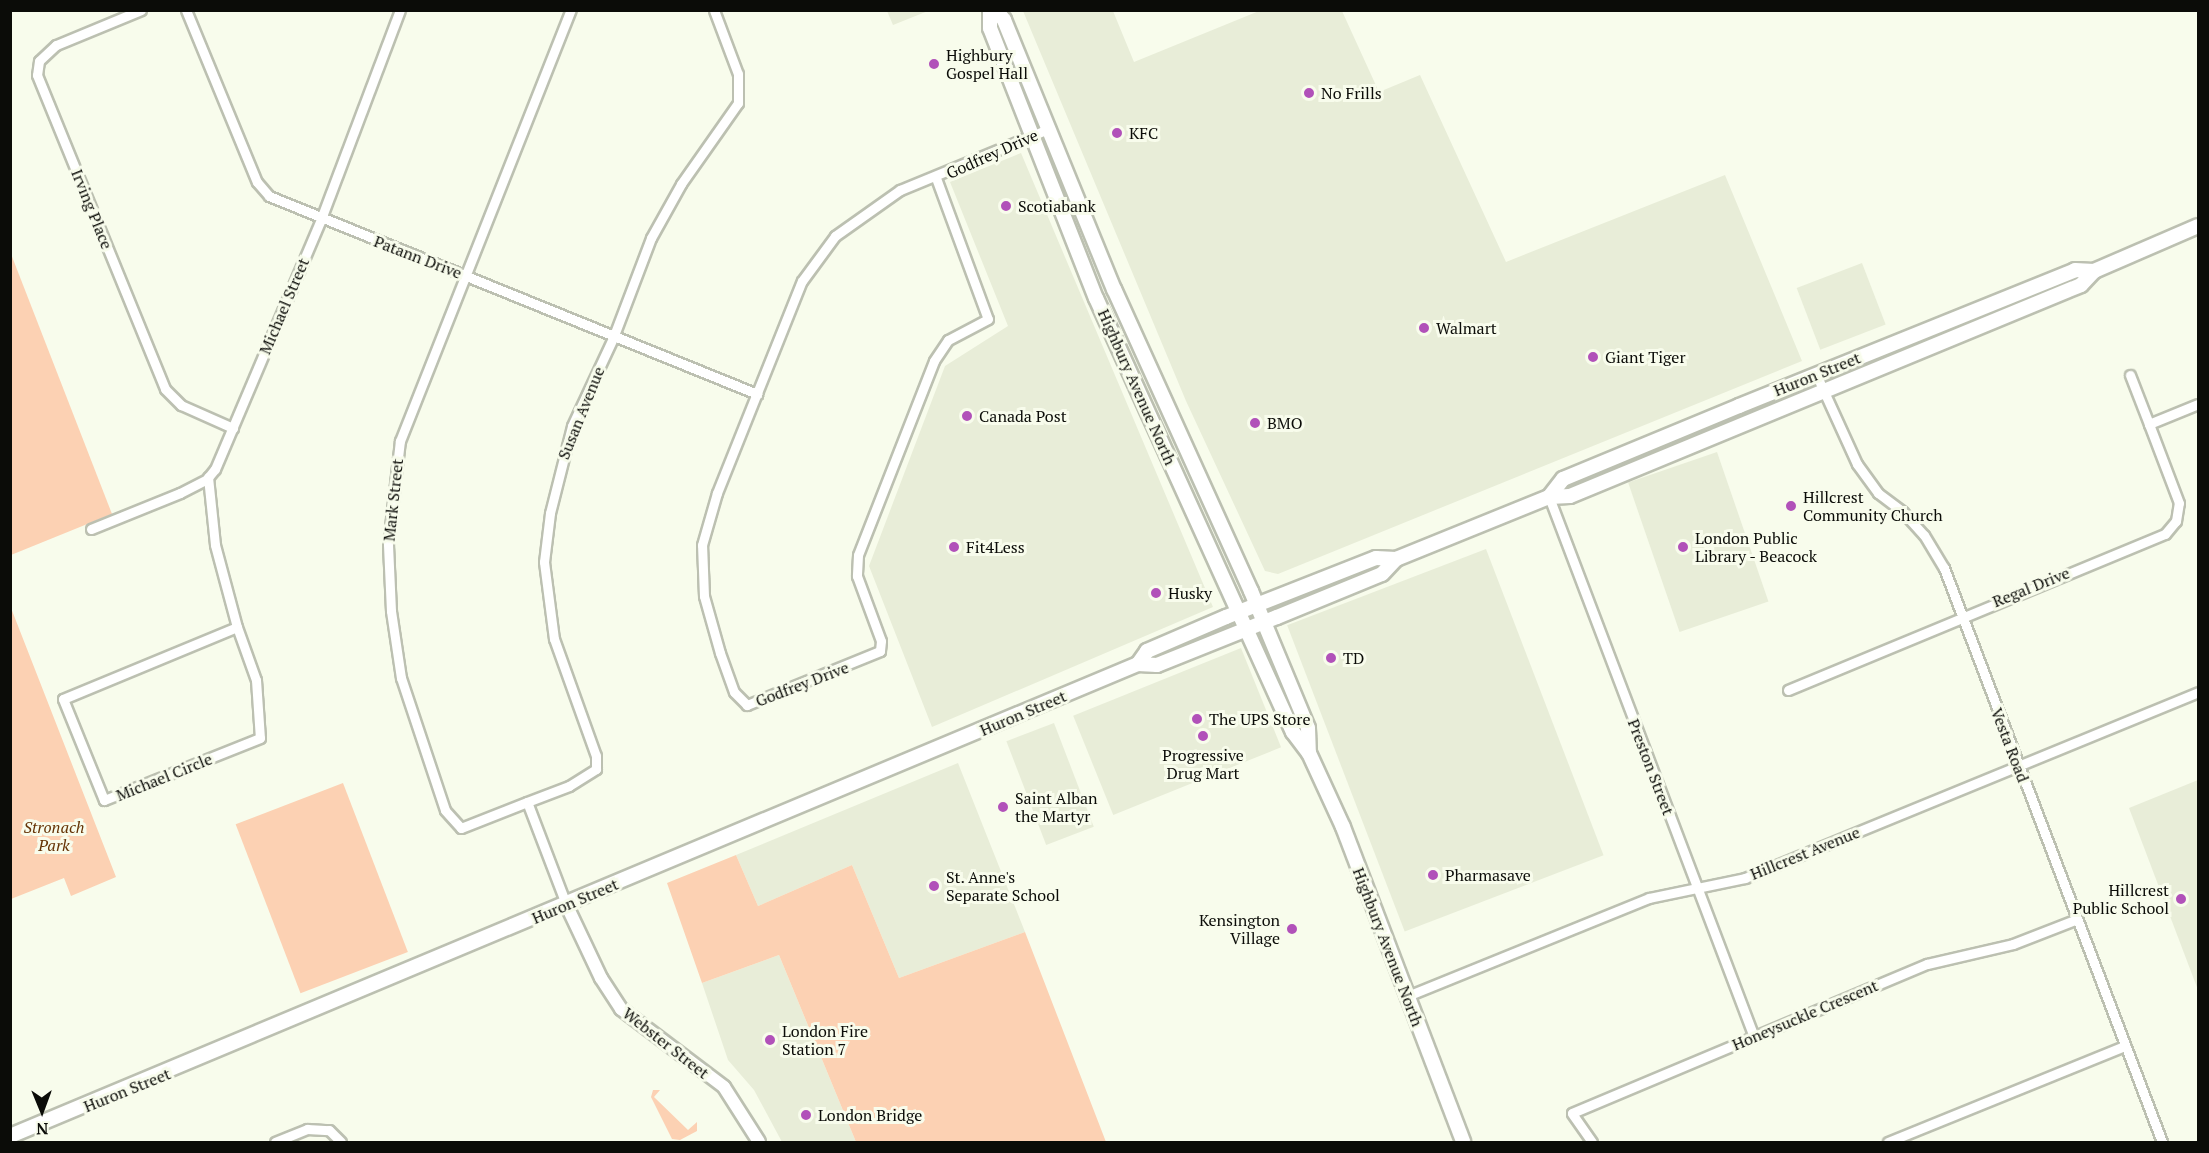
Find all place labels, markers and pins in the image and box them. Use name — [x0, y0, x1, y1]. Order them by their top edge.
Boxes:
place label: Highbury Gospel Hall — [946, 45, 1028, 83]
marker: Highbury Gospel Hall — [927, 57, 941, 71]
place label: No Frills — [1321, 83, 1382, 103]
marker: No Frills — [1302, 86, 1316, 100]
place label: KFC — [1129, 123, 1158, 143]
marker: KFC — [1110, 126, 1124, 140]
place label: Scotiabank — [1018, 196, 1096, 216]
marker: Scotiabank — [999, 199, 1013, 213]
place label: Walmart — [1436, 318, 1497, 338]
marker: Walmart — [1417, 321, 1431, 335]
place label: Giant Tiger — [1605, 347, 1686, 367]
marker: Giant Tiger — [1586, 350, 1600, 364]
place label: Canada Post — [979, 406, 1067, 426]
marker: Canada Post — [960, 409, 974, 423]
place label: BMO — [1267, 413, 1303, 433]
marker: BMO — [1248, 416, 1262, 430]
place label: Hillcrest Community Church — [1803, 487, 1943, 525]
marker: Hillcrest Community Church — [1784, 499, 1798, 513]
place label: London Public Library - Beacock — [1695, 528, 1818, 566]
place label: Fit4Less — [966, 537, 1025, 557]
marker: Fit4Less — [947, 540, 961, 554]
marker: London Public Library - Beacock — [1676, 540, 1690, 554]
place label: Husky — [1168, 583, 1212, 603]
marker: Husky — [1149, 586, 1163, 600]
place label: TD — [1343, 648, 1364, 668]
marker: TD — [1324, 651, 1338, 665]
place label: The UPS Store — [1209, 709, 1311, 729]
marker: The UPS Store — [1190, 712, 1204, 726]
marker: Progressive Drug Mart — [1196, 729, 1210, 743]
place label: Progressive Drug Mart — [1162, 745, 1244, 783]
place label: Saint Alban the Martyr — [1015, 788, 1098, 826]
marker: Saint Alban the Martyr — [996, 800, 1010, 814]
place label: Pharmasave — [1445, 865, 1531, 885]
place label: St. Anne's Separate School — [946, 867, 1060, 905]
marker: Pharmasave — [1426, 868, 1440, 882]
marker: St. Anne's Separate School — [927, 879, 941, 893]
place label: Hillcrest Public School — [2073, 880, 2169, 918]
marker: Hillcrest Public School — [2174, 892, 2188, 906]
place label: Kensington Village — [1199, 910, 1280, 948]
marker: Kensington Village — [1285, 922, 1299, 936]
place label: London Fire Station 7 — [782, 1021, 868, 1059]
marker: London Fire Station 7 — [763, 1033, 777, 1047]
place label: London Bridge — [818, 1105, 922, 1125]
marker: London Bridge — [799, 1108, 813, 1122]

